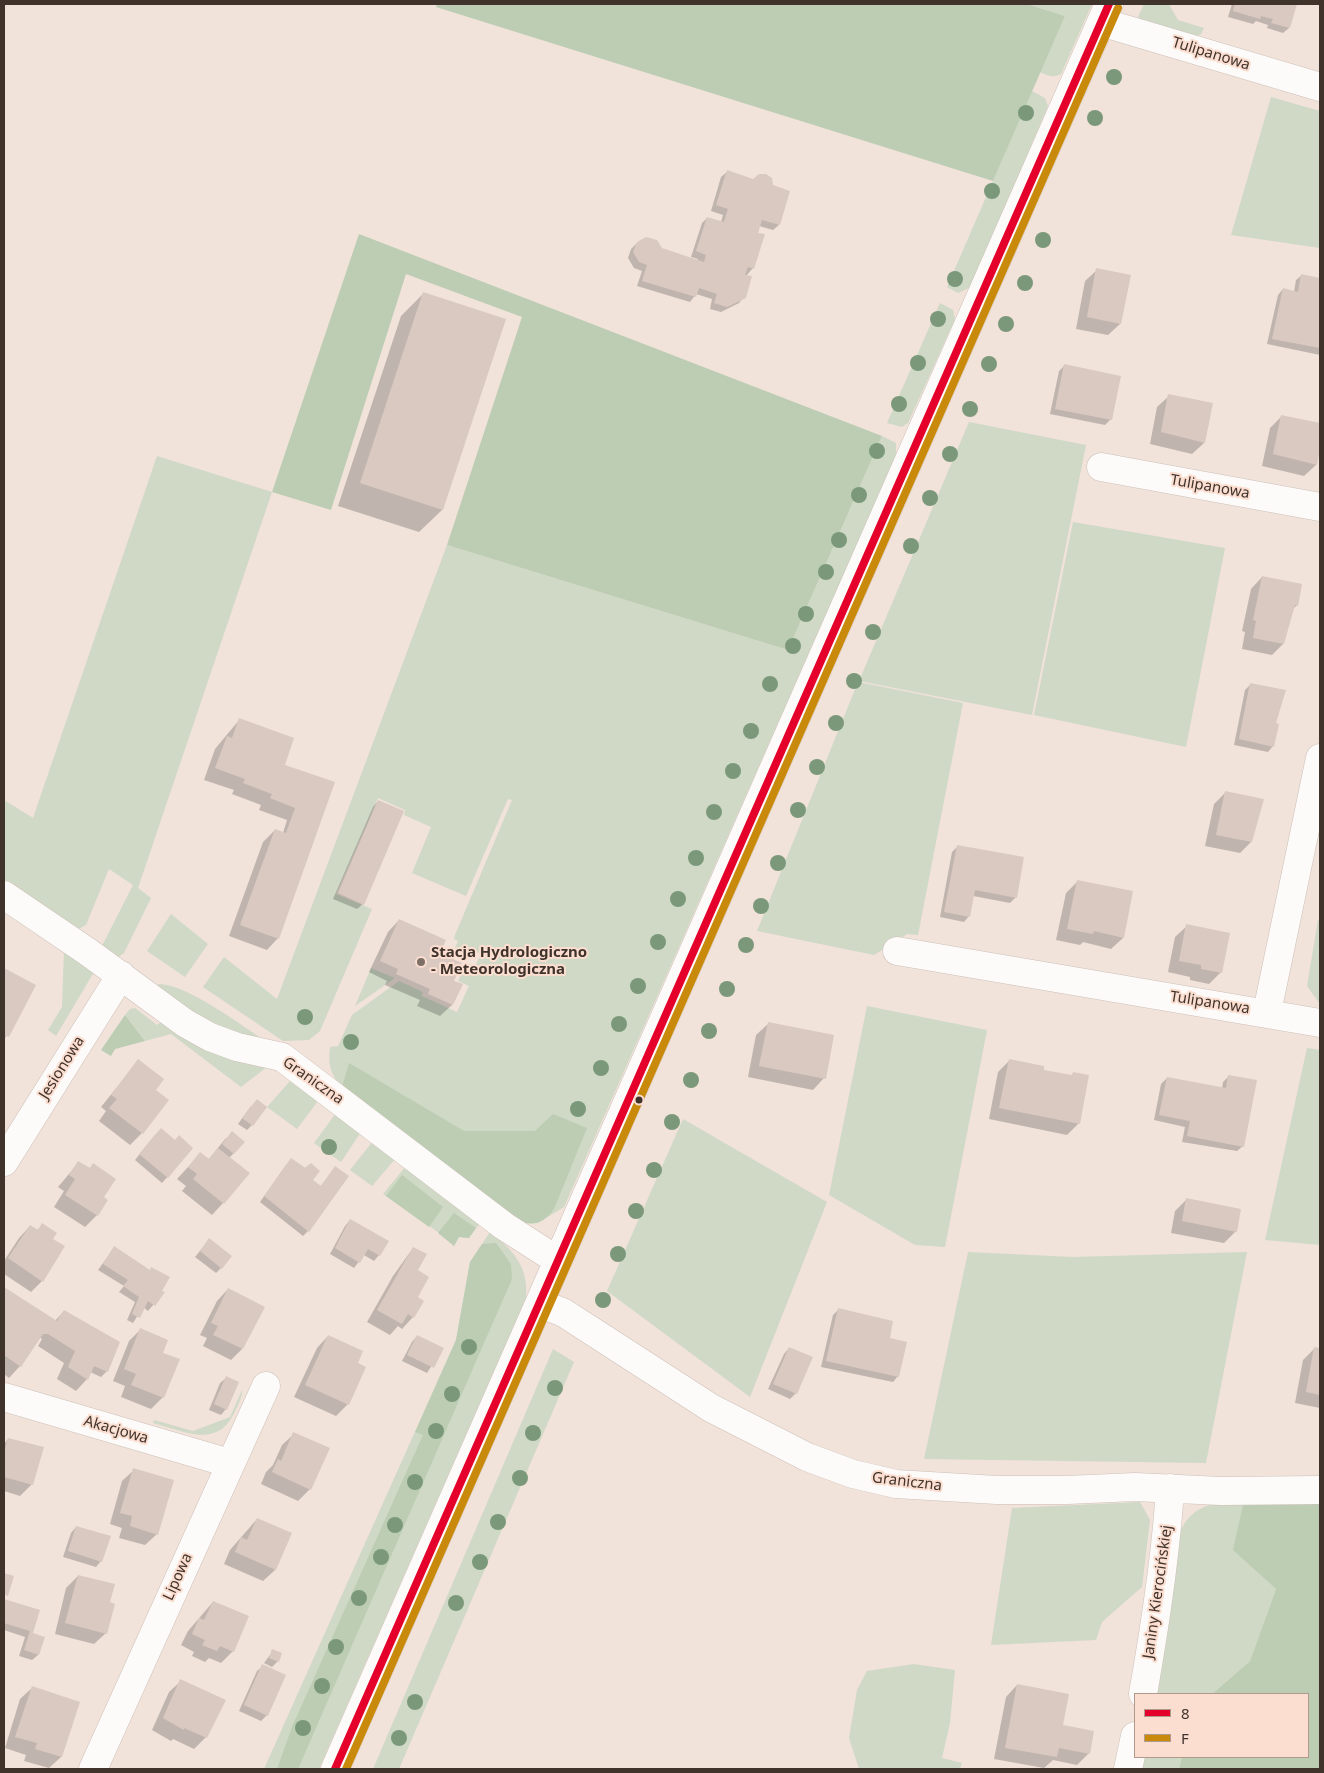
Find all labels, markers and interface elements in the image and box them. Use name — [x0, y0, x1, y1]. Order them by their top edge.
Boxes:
street label: Tulipanowa — [1170, 34, 1252, 74]
street label: Tulipanowa — [1169, 471, 1251, 503]
place label: Stacja Hydrologiczno - Meteorologiczna — [431, 944, 587, 979]
marker: Stacja Hydrologiczno - Meteorologiczna — [415, 956, 427, 968]
street label: Tulipanowa — [1169, 988, 1251, 1018]
street label: Jesionowa — [36, 1033, 88, 1103]
street label: Graniczna — [279, 1053, 347, 1109]
unlabelled marker — [634, 1095, 644, 1105]
street label: Akacjowa — [82, 1412, 150, 1448]
street label: Graniczna — [871, 1469, 943, 1495]
street label: Janiny Kierocińskiej — [1140, 1524, 1176, 1660]
street label: Lipowa — [160, 1551, 196, 1603]
legend — [1134, 1693, 1309, 1758]
text: 8 — [1181, 1703, 1190, 1723]
text: F — [1181, 1728, 1189, 1748]

